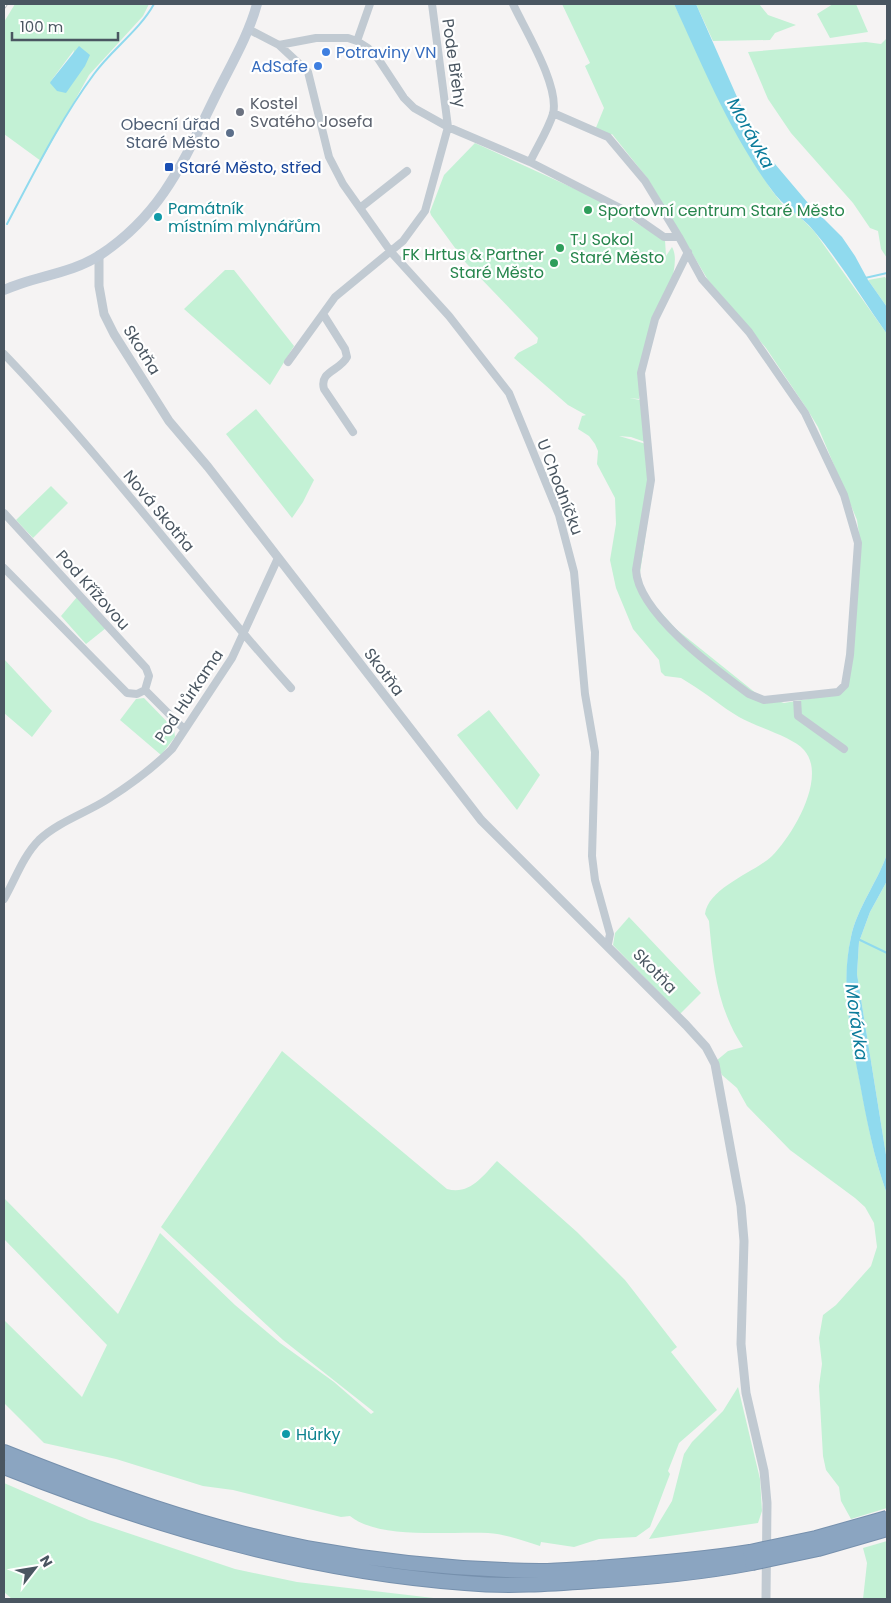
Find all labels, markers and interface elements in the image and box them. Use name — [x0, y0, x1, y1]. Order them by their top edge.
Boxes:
scale bar — [12, 10, 119, 42]
text: 100 m — [20, 16, 63, 37]
street label: Pode Břehy — [436, 17, 472, 109]
place label: Potraviny VN — [336, 41, 437, 64]
marker: Potraviny VN — [320, 46, 332, 58]
place label: AdSafe — [251, 55, 308, 78]
marker: AdSafe — [312, 60, 324, 72]
place label: Kostel Svatého Josefa — [250, 92, 373, 133]
water label: Morávka — [721, 93, 781, 173]
marker: Kostel Svatého Josefa — [234, 106, 246, 118]
place label: Obecní úřad Staré Město — [121, 113, 220, 154]
marker: Obecní úřad Staré Město — [224, 127, 236, 139]
place label: Staré Město, střed — [179, 156, 322, 179]
marker: Staré Město, střed — [163, 161, 175, 173]
place label: Památník místním mlynářům — [168, 197, 321, 238]
place label: Sportovní centrum Staré Město — [598, 199, 845, 222]
marker: Sportovní centrum Staré Město — [582, 204, 594, 216]
marker: Památník místním mlynářům — [152, 211, 164, 223]
place label: TJ Sokol Staré Město — [570, 228, 664, 269]
marker: TJ Sokol Staré Město — [554, 242, 566, 254]
place label: FK Hrtus & Partner Staré Město — [402, 243, 544, 284]
marker: FK Hrtus & Partner Staré Město — [548, 257, 560, 269]
street label: Skotňa — [118, 321, 166, 379]
street label: U Chodníčku — [531, 436, 589, 538]
street label: Nová Skotňa — [118, 465, 200, 557]
street label: Pod Křížovou — [51, 545, 135, 635]
street label: Skotňa — [358, 643, 410, 701]
street label: Pod Hůrkama — [149, 645, 229, 747]
street label: Skotňa — [628, 943, 682, 999]
water label: Morávka — [839, 982, 875, 1062]
place label: Hůrky — [296, 1423, 341, 1446]
marker: Hůrky — [280, 1428, 292, 1440]
north arrow — [10, 1543, 60, 1593]
text: N — [35, 1552, 57, 1571]

